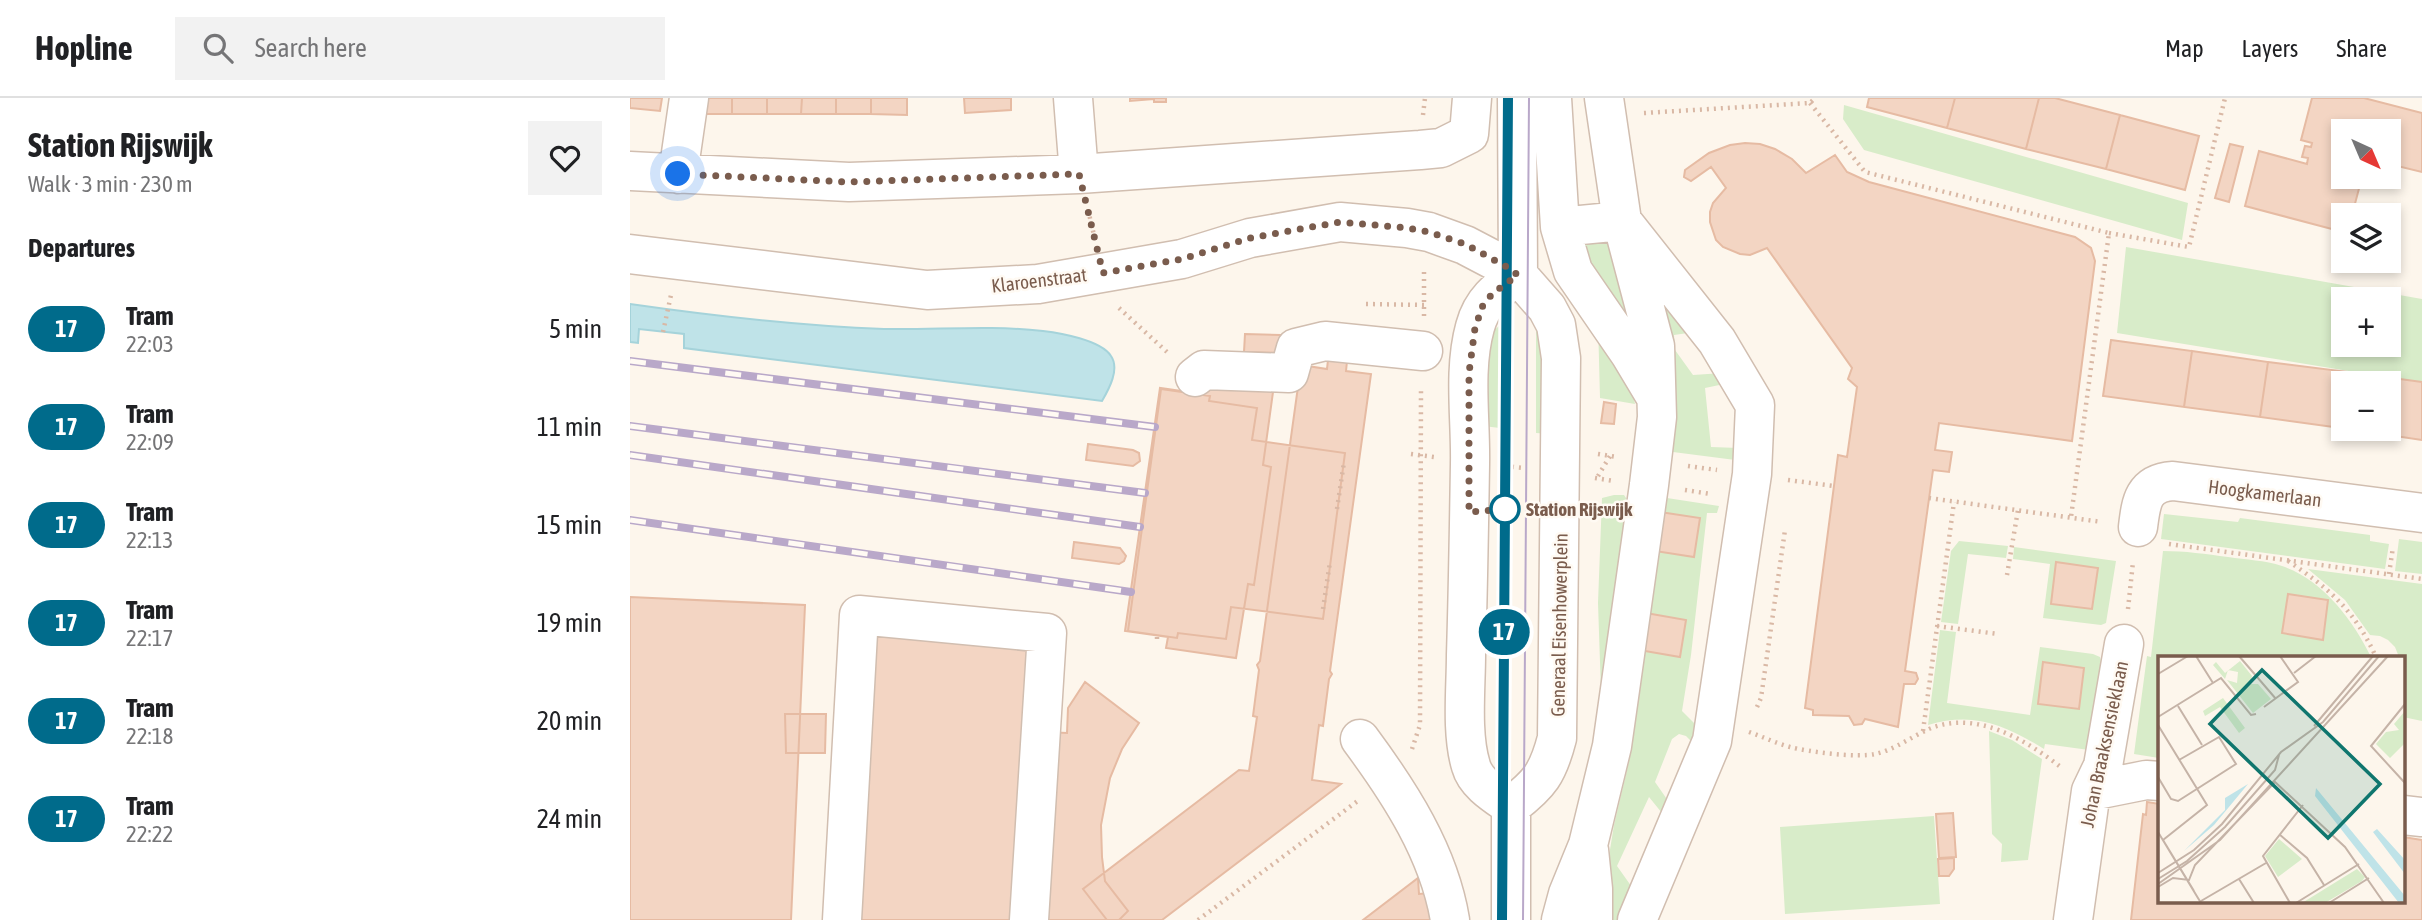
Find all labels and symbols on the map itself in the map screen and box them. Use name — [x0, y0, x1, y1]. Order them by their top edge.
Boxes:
north arrow — [2331, 119, 2401, 189]
your location — [660, 156, 695, 191]
street label: Klaroenstraat — [990, 263, 1088, 297]
street label: Hoogkamerlaan — [2207, 475, 2323, 511]
marker: Station Rijswijk — [1490, 494, 1520, 524]
place label: Station Rijswijk — [1526, 498, 1633, 520]
street label: Generaal Eisenhowerplein — [1546, 533, 1572, 717]
line badge: 17 — [1472, 609, 1536, 655]
inset map — [2158, 656, 2404, 902]
street label: Johan Braaksensieklaan — [2076, 659, 2132, 829]

